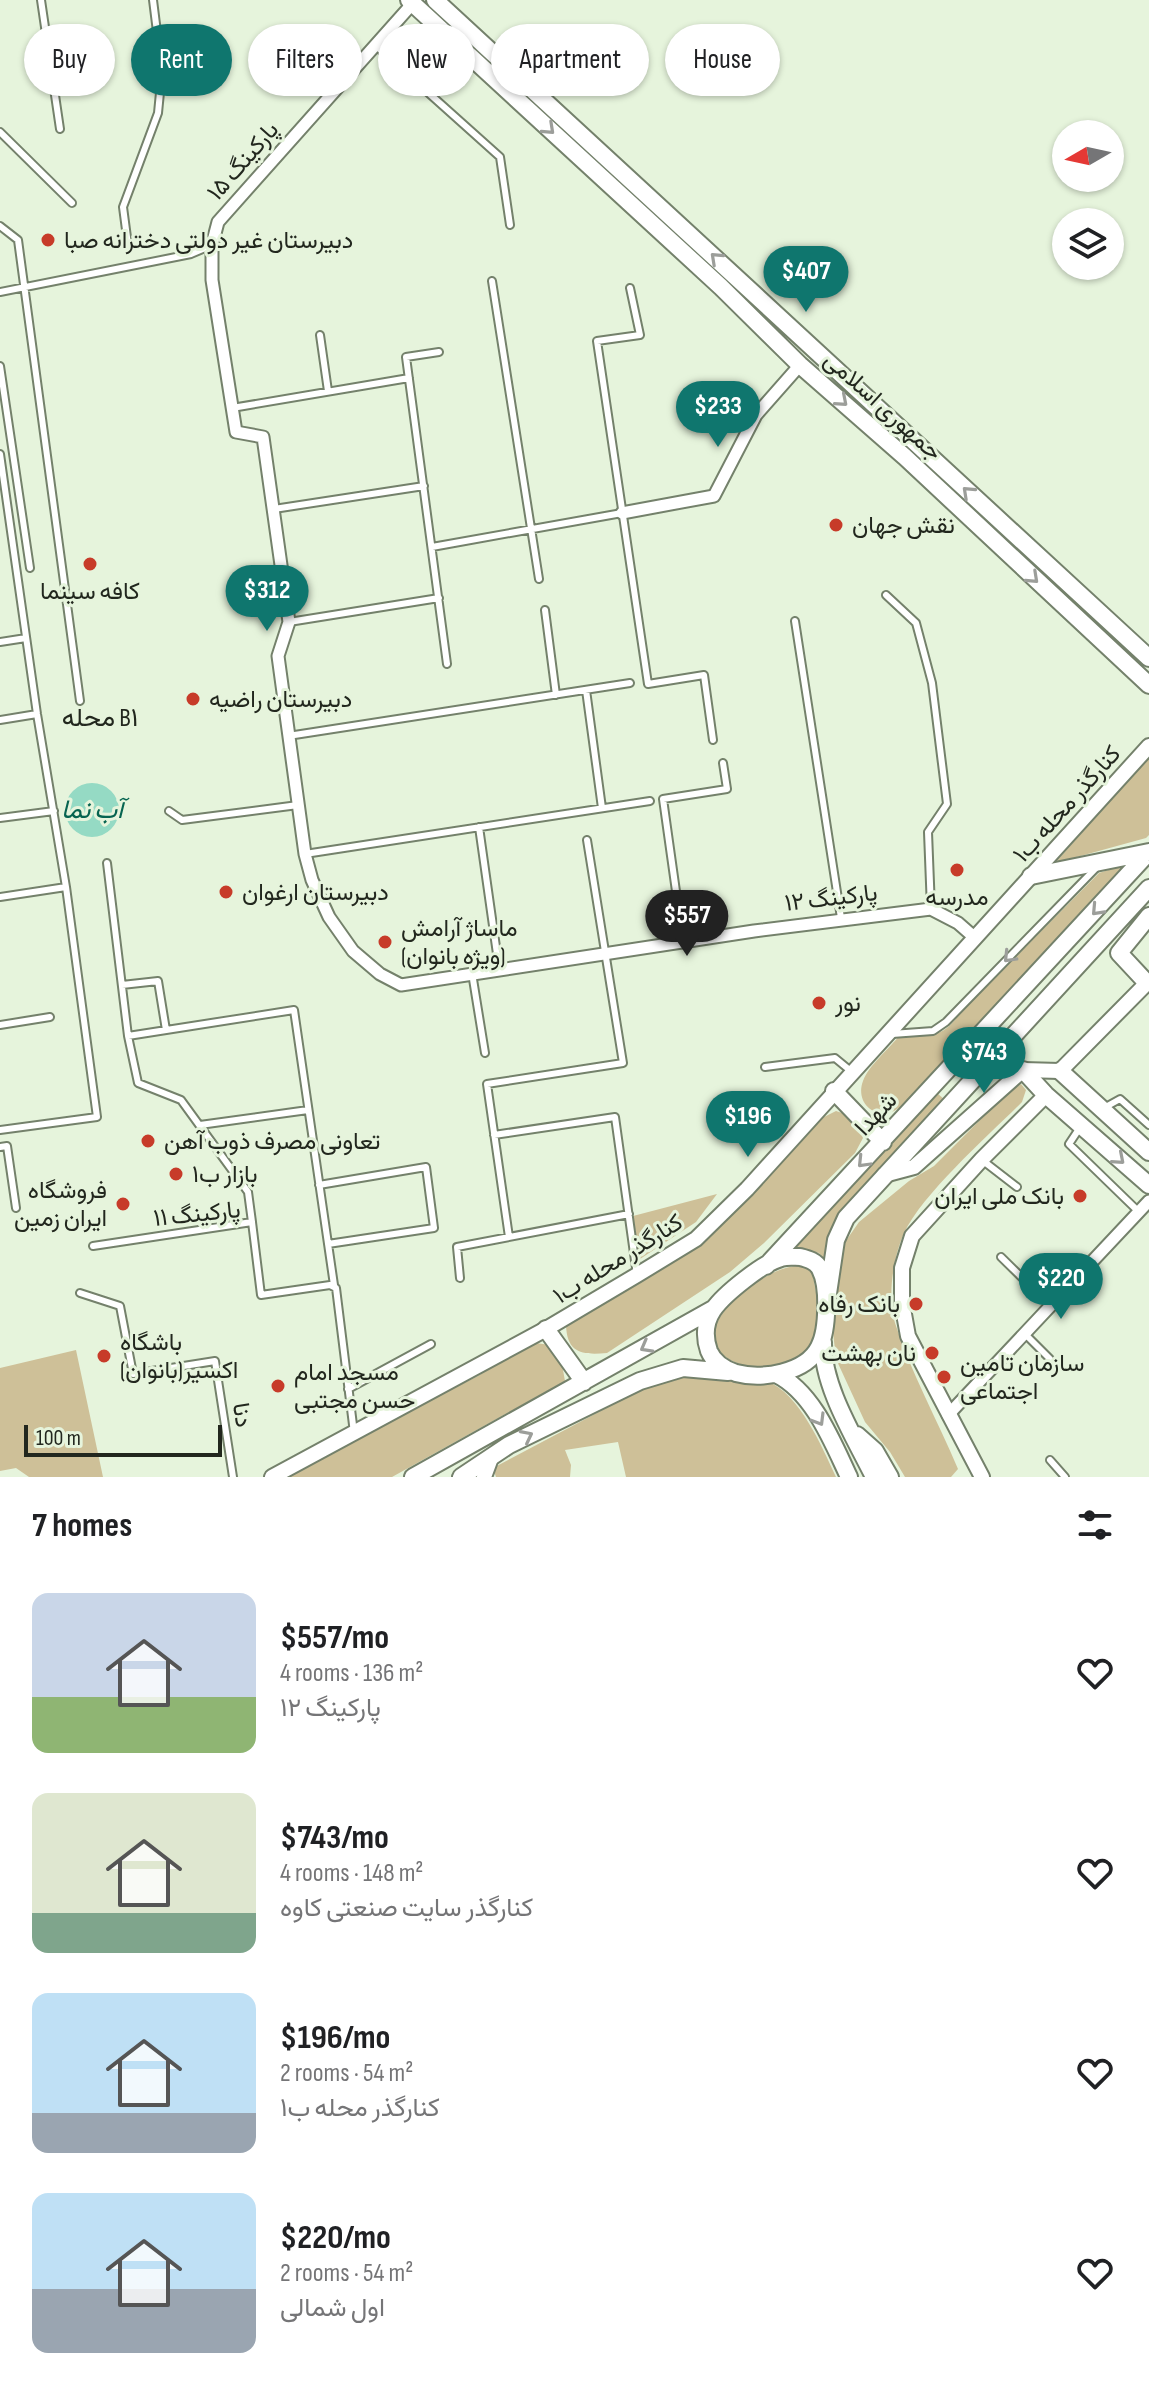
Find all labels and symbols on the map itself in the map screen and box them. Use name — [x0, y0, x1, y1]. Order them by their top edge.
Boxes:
street label: پارکینگ ۱۵ — [201, 116, 286, 207]
one-way arrow — [540, 119, 554, 134]
north arrow — [1052, 120, 1124, 192]
place label: دبیرستان غیر دولتی دخترانه صبا — [64, 226, 353, 255]
marker: دبیرستان غیر دولتی دخترانه صبا — [39, 231, 57, 249]
pin: $407 — [759, 246, 853, 314]
one-way arrow — [710, 254, 725, 268]
street label: جمهوری اسلامی — [818, 345, 948, 467]
pin: $233 — [671, 381, 765, 449]
one-way arrow — [832, 391, 847, 406]
one-way arrow — [963, 486, 977, 501]
place label: نقش جهان — [852, 511, 955, 540]
marker: نقش جهان — [827, 516, 845, 534]
marker: کافه سینما — [81, 555, 99, 573]
pin: $312 — [220, 565, 314, 633]
one-way arrow — [1023, 568, 1038, 582]
place label: کافه سینما — [40, 577, 140, 606]
place label: دبیرستان راضیه — [209, 685, 352, 714]
marker: دبیرستان راضیه — [184, 690, 202, 708]
district label: محله B۱ — [62, 703, 138, 734]
street label: کنارگذر محله ب۱ — [1007, 740, 1127, 868]
water label: آب نما — [61, 795, 130, 826]
marker: مدرسه — [948, 861, 966, 879]
place label: دبیرستان ارغوان — [242, 878, 389, 907]
street label: پارکینگ ۱۲ — [783, 878, 879, 919]
marker: دبیرستان ارغوان — [217, 883, 235, 901]
place label: مدرسه — [925, 883, 989, 912]
pin: $557 — [640, 890, 734, 958]
one-way arrow — [1093, 900, 1107, 915]
place label: ماساژ آرامش (ویژه بانوان) — [401, 914, 518, 971]
marker: ماساژ آرامش (ویژه بانوان) — [376, 933, 394, 951]
one-way arrow — [1004, 948, 1018, 962]
place label: نور — [834, 989, 861, 1018]
marker: نور — [810, 994, 828, 1012]
pin: $743 — [937, 1027, 1031, 1095]
street label: شهدا — [849, 1086, 903, 1142]
pin: $196 — [701, 1091, 795, 1159]
place label: تعاونی مصرف ذوب آهن — [164, 1127, 380, 1156]
marker: تعاونی مصرف ذوب آهن — [139, 1132, 157, 1150]
one-way arrow — [1109, 1149, 1124, 1164]
one-way arrow — [858, 1153, 873, 1167]
place label: بازار ب۱ — [192, 1160, 257, 1189]
marker: بازار ب۱ — [167, 1165, 185, 1183]
place label: فروشگاه ایران زمین — [14, 1176, 107, 1233]
place label: بانک ملی ایران — [934, 1182, 1064, 1211]
marker: بانک ملی ایران — [1071, 1187, 1089, 1205]
marker: فروشگاه ایران زمین — [114, 1195, 132, 1213]
street label: پارکینگ ۱۱ — [152, 1195, 242, 1234]
street label: کنارگذر محله ب۱ — [548, 1208, 688, 1310]
pin: $220 — [1014, 1253, 1108, 1321]
place label: بانک رفاه — [818, 1290, 900, 1319]
marker: بانک رفاه — [907, 1295, 925, 1313]
place label: باشگاه اکسیر(بانوان) — [120, 1328, 238, 1385]
one-way arrow — [640, 1337, 654, 1353]
place label: نان بهشت — [821, 1339, 916, 1368]
marker: نان بهشت — [923, 1344, 941, 1362]
marker: باشگاه اکسیر(بانوان) — [95, 1347, 113, 1365]
place label: سازمان تامین اجتماعی — [960, 1349, 1085, 1406]
place label: مسجد امام حسن مجتبی — [294, 1358, 415, 1415]
marker: سازمان تامین اجتماعی — [935, 1368, 953, 1386]
marker: مسجد امام حسن مجتبی — [269, 1377, 287, 1395]
street label: دنا — [226, 1401, 258, 1429]
one-way arrow — [809, 1411, 825, 1426]
scale bar — [24, 1421, 222, 1457]
one-way arrow — [519, 1431, 534, 1446]

